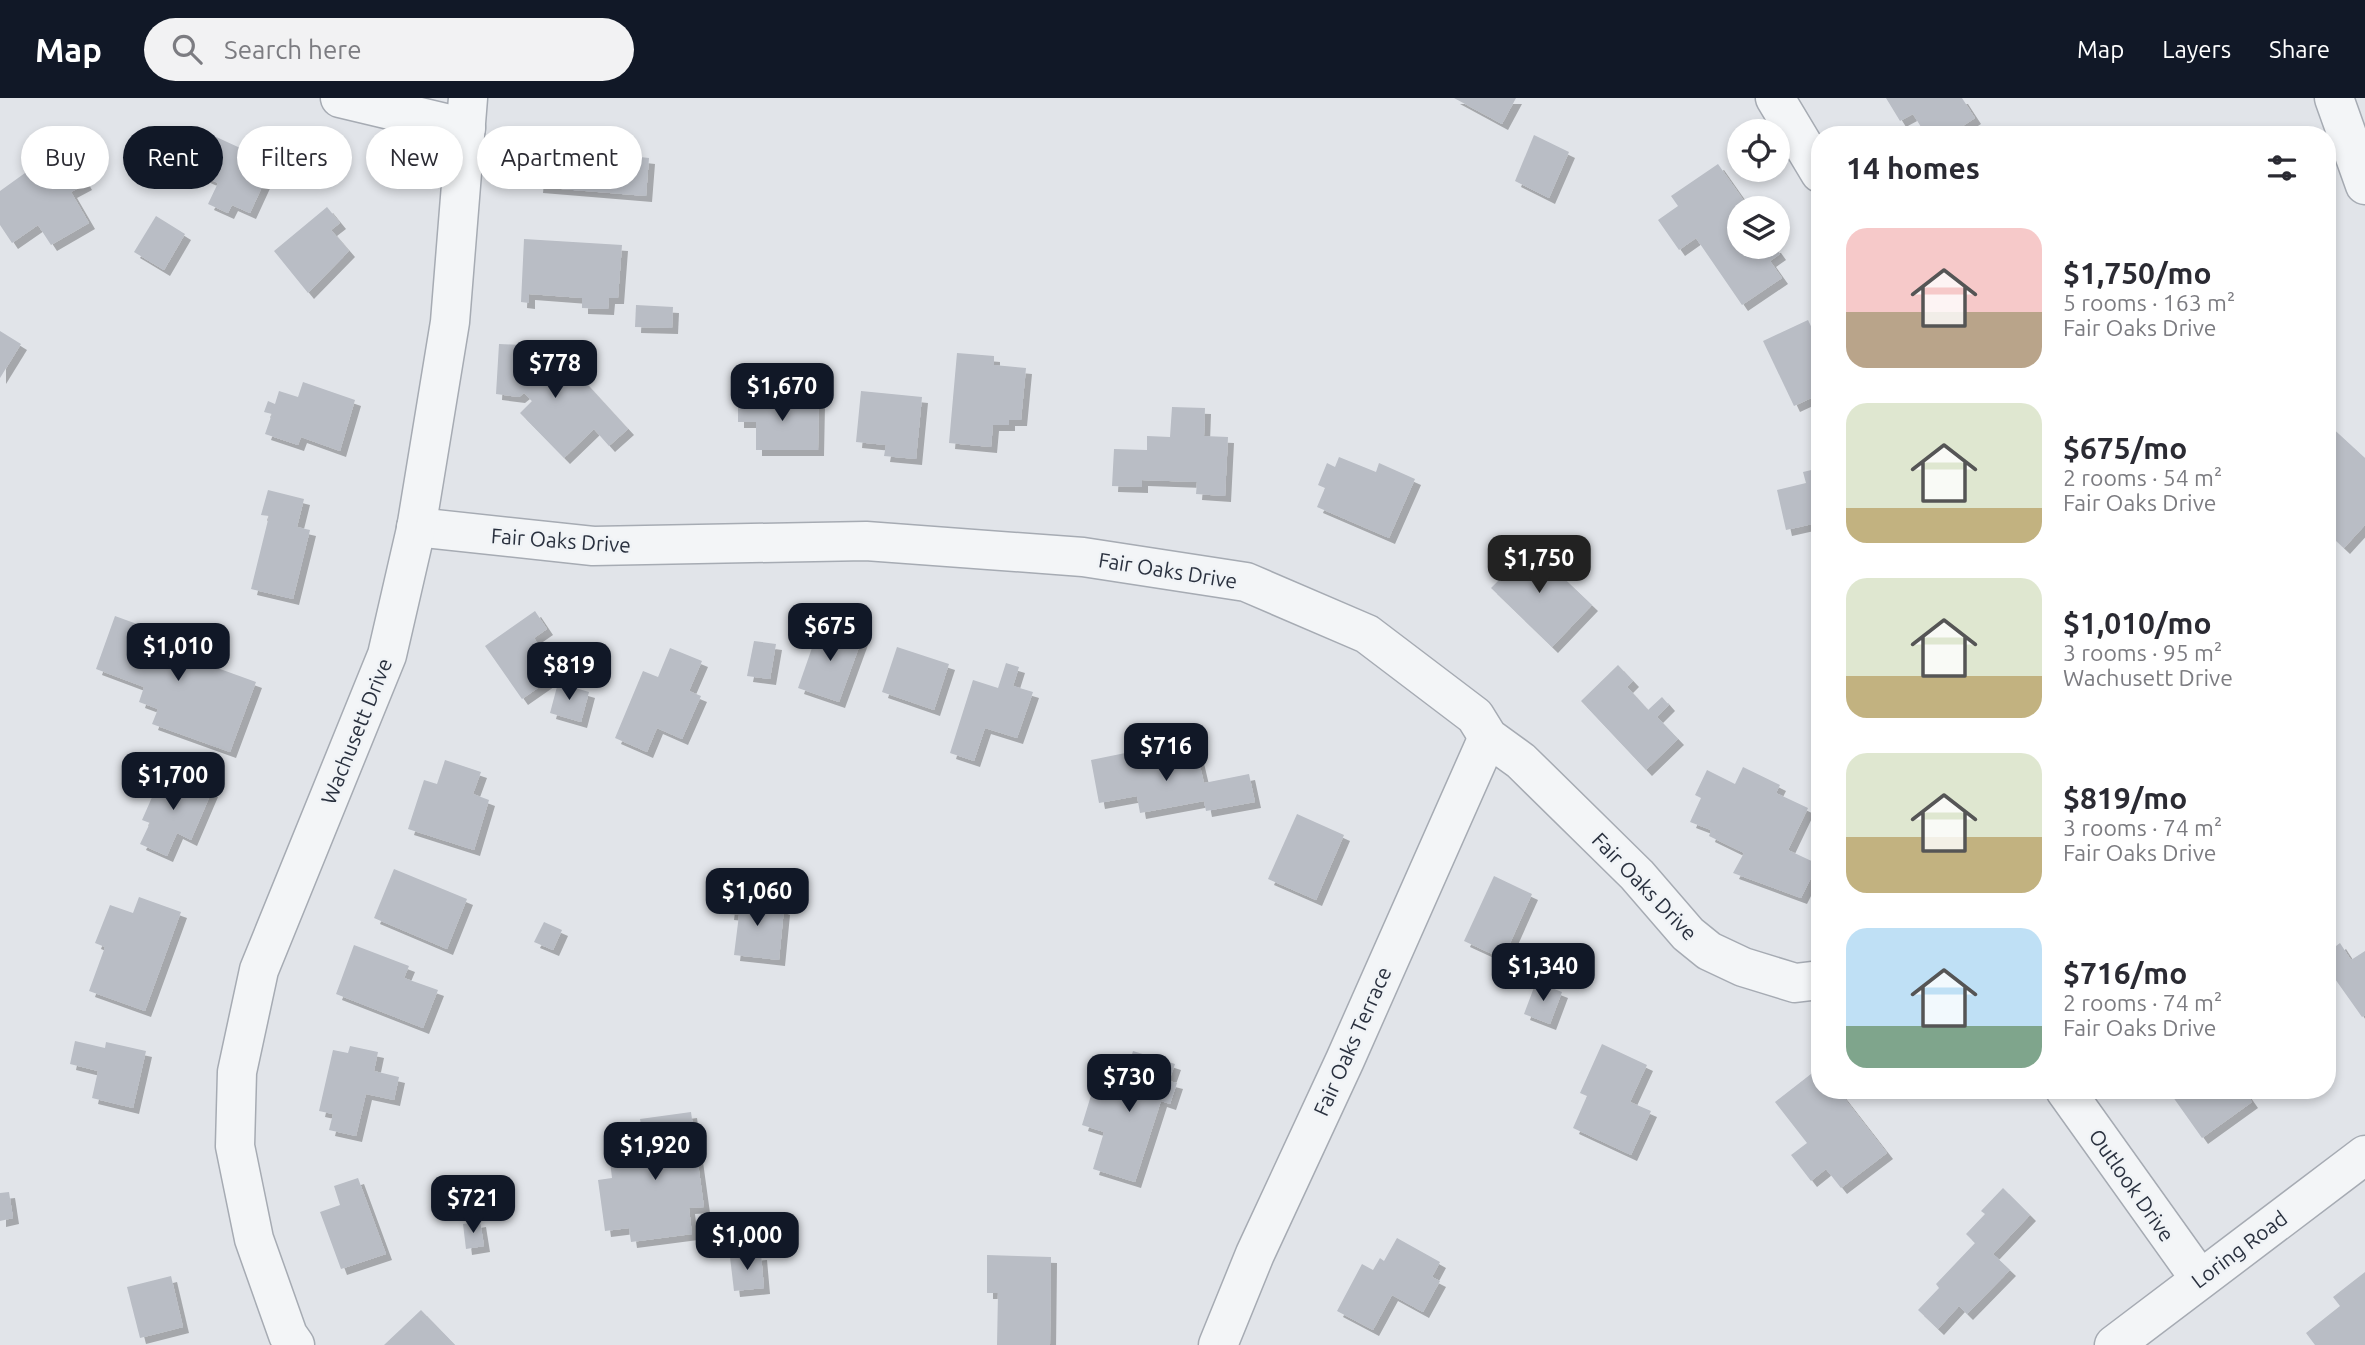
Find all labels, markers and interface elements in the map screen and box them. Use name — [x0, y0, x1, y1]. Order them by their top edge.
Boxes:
search box — [144, 18, 634, 81]
icon: search — [168, 30, 206, 68]
text: Map — [35, 31, 102, 68]
text: Search here — [224, 35, 362, 64]
text: Map — [2077, 36, 2124, 63]
text: Layers — [2162, 36, 2231, 63]
text: Share — [2269, 36, 2330, 63]
map controls — [1727, 119, 1790, 259]
button: locate — [1727, 119, 1790, 182]
chip: Buy — [21, 126, 109, 189]
chip: Rent — [123, 126, 223, 189]
chip: Filters — [237, 126, 352, 189]
chip: New — [366, 126, 463, 189]
chip: Apartment — [477, 126, 642, 189]
icon: filters — [2263, 149, 2301, 187]
text: 14 homes — [1846, 151, 1980, 185]
button: layers — [1727, 196, 1790, 259]
icon: home — [1902, 256, 1986, 340]
text: $1,750/mo — [2063, 256, 2212, 290]
text: 5 rooms · 163 m² — [2063, 290, 2235, 315]
text: Fair Oaks Drive — [2063, 315, 2217, 340]
pin: $778 — [514, 341, 596, 400]
text: $778 — [529, 350, 581, 375]
pin: $1,670 — [725, 364, 839, 423]
text: $1,670 — [747, 373, 817, 398]
icon: home — [1902, 431, 1986, 515]
text: $675/mo — [2063, 431, 2187, 465]
text: 2 rooms · 54 m² — [2063, 465, 2222, 490]
text: Fair Oaks Drive — [2063, 490, 2217, 515]
street label: Fair Oaks Drive — [490, 523, 632, 557]
pin: $1,750 — [1482, 536, 1596, 595]
text: $1,750 — [1504, 545, 1574, 570]
street label: Fair Oaks Drive — [1097, 547, 1239, 593]
pin: $675 — [789, 603, 871, 663]
icon: home — [1902, 606, 1986, 690]
text: $1,010/mo — [2063, 606, 2212, 640]
text: $675 — [804, 613, 856, 638]
pin: $1,010 — [121, 624, 235, 683]
text: $1,010 — [143, 633, 213, 658]
text: 3 rooms · 95 m² — [2063, 640, 2222, 665]
pin: $819 — [528, 642, 610, 702]
text: $819 — [543, 652, 595, 677]
street label: Wachusett Drive — [316, 655, 396, 807]
text: Wachusett Drive — [2063, 665, 2233, 690]
pin: $716 — [1125, 724, 1207, 783]
text: $716 — [1140, 733, 1192, 758]
pin: $1,700 — [116, 752, 230, 812]
text: $1,700 — [138, 762, 208, 787]
icon: home — [1902, 781, 1986, 865]
text: $819/mo — [2063, 781, 2187, 815]
text: 3 rooms · 74 m² — [2063, 815, 2222, 840]
street label: Fair Oaks Drive — [1588, 827, 1702, 945]
text: Fair Oaks Drive — [2063, 840, 2217, 865]
pin: $1,060 — [700, 868, 814, 928]
text: $1,060 — [722, 878, 792, 903]
pin: $1,340 — [1486, 944, 1600, 1003]
text: $1,340 — [1508, 953, 1578, 978]
icon: home — [1902, 956, 1986, 1040]
text: $716/mo — [2063, 956, 2187, 990]
street label: Fair Oaks Terrace — [1308, 963, 1396, 1119]
text: 2 rooms · 74 m² — [2063, 990, 2222, 1015]
text: Fair Oaks Drive — [2063, 1015, 2217, 1040]
pin: $730 — [1088, 1054, 1170, 1114]
text: $730 — [1103, 1064, 1155, 1089]
pin: $1,920 — [598, 1122, 712, 1182]
street label: Outlook Drive — [2084, 1124, 2180, 1246]
text: $1,920 — [620, 1132, 690, 1157]
pin: $721 — [432, 1176, 514, 1235]
text: $721 — [447, 1185, 499, 1210]
street label: Loring Road — [2187, 1205, 2291, 1293]
pin: $1,000 — [690, 1212, 804, 1272]
text: $1,000 — [712, 1222, 782, 1247]

